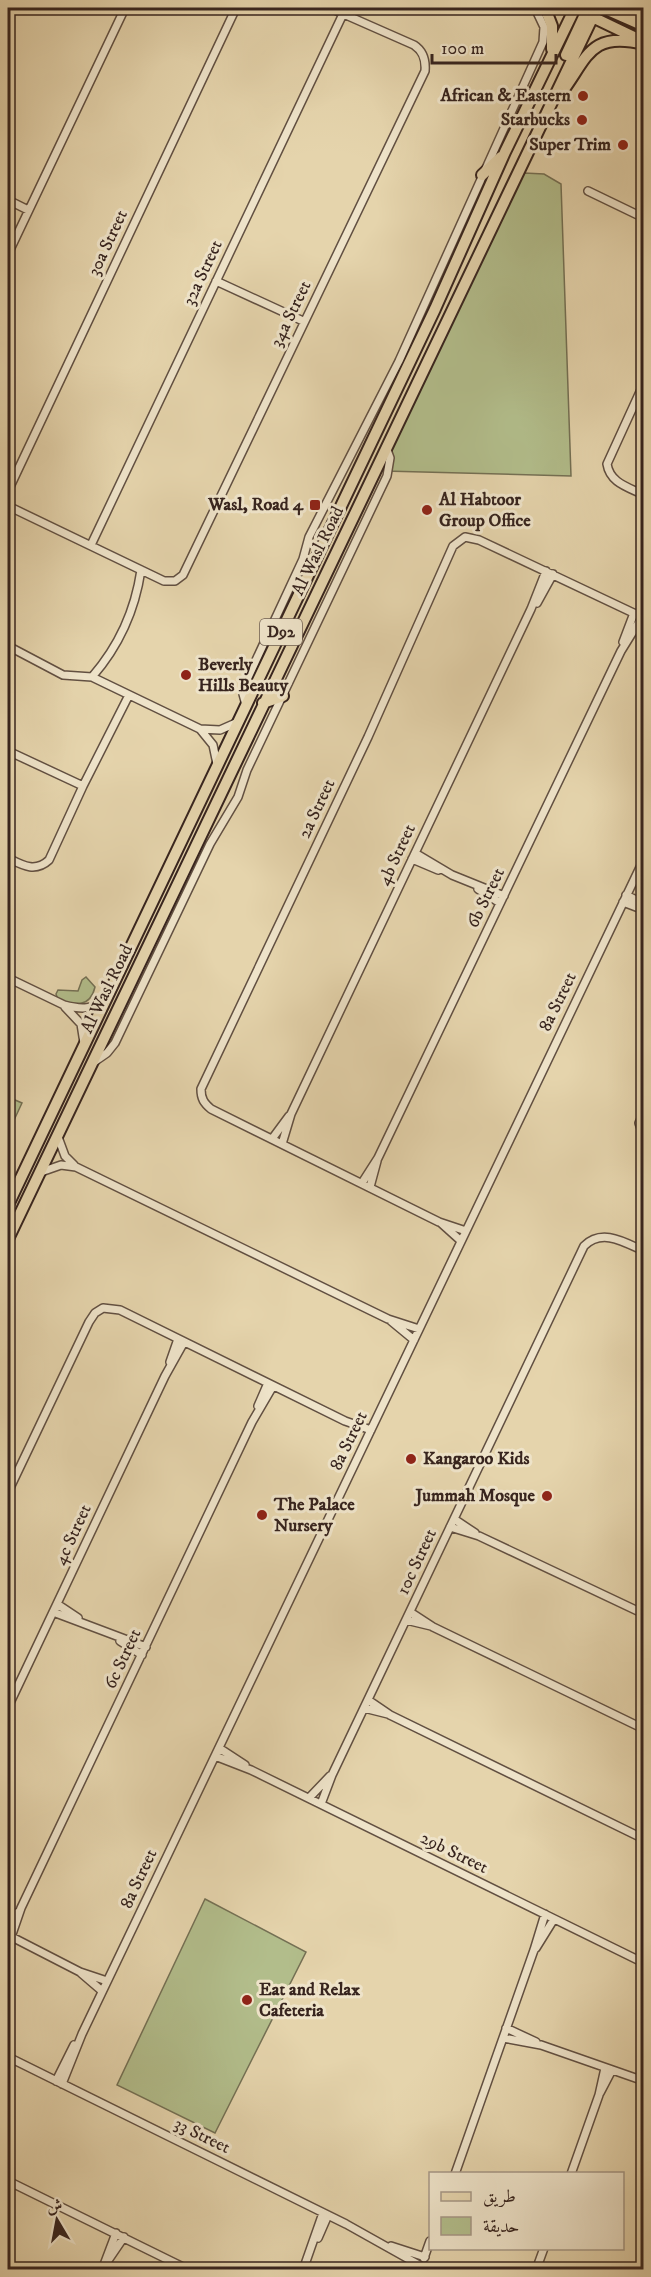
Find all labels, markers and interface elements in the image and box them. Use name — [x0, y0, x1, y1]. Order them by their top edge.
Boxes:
scale bar — [432, 27, 556, 65]
text: 100 m — [441, 38, 484, 60]
place label: African & Eastern — [439, 85, 572, 107]
marker: African & Eastern — [576, 89, 590, 103]
place label: Starbucks — [501, 109, 570, 131]
marker: Starbucks — [575, 113, 589, 127]
place label: Super Trim — [529, 134, 611, 156]
marker: Super Trim — [616, 138, 630, 152]
street label: 30a Street — [83, 206, 133, 280]
street label: 32a Street — [178, 237, 228, 309]
street label: 34a Street — [266, 277, 317, 351]
place label: Al Habtoor Group Office — [438, 489, 531, 532]
place label: Wasl, Road 4 — [207, 494, 304, 516]
marker: Wasl, Road 4 — [308, 498, 322, 512]
street label: Al Wasl Road — [287, 503, 349, 599]
marker: Al Habtoor Group Office — [420, 503, 434, 517]
road number: D92 — [260, 619, 302, 645]
place label: Beverly Hills Beauty — [198, 654, 288, 697]
marker: Beverly Hills Beauty — [179, 668, 193, 682]
street label: 2a Street — [294, 776, 340, 842]
street label: 4b Street — [373, 821, 421, 889]
street label: 6b Street — [462, 864, 510, 932]
street label: Al Wasl Road — [76, 941, 138, 1037]
street label: 8a Street — [534, 969, 582, 1035]
street label: 8a Street — [325, 1408, 373, 1474]
place label: Kangaroo Kids — [423, 1448, 529, 1470]
marker: Kangaroo Kids — [404, 1452, 418, 1466]
place label: Jummah Mosque — [413, 1485, 536, 1507]
marker: Jummah Mosque — [540, 1489, 554, 1503]
place label: The Palace Nursery — [273, 1494, 355, 1537]
street label: 4c Street — [49, 1501, 97, 1569]
marker: The Palace Nursery — [255, 1508, 269, 1522]
street label: 10c Street — [392, 1525, 442, 1599]
street label: 6c Street — [100, 1625, 146, 1692]
street label: 29b Street — [417, 1827, 492, 1879]
street label: 8a Street — [116, 1846, 162, 1912]
place label: Eat and Relax Cafeteria — [259, 1979, 360, 2022]
marker: Eat and Relax Cafeteria — [240, 1993, 254, 2007]
street label: 33 Street — [170, 2113, 234, 2159]
legend — [429, 2172, 624, 2250]
text: طريق — [483, 2186, 516, 2208]
north arrow — [27, 2190, 87, 2250]
text: ش — [45, 2195, 64, 2217]
text: حديقة — [483, 2216, 519, 2238]

